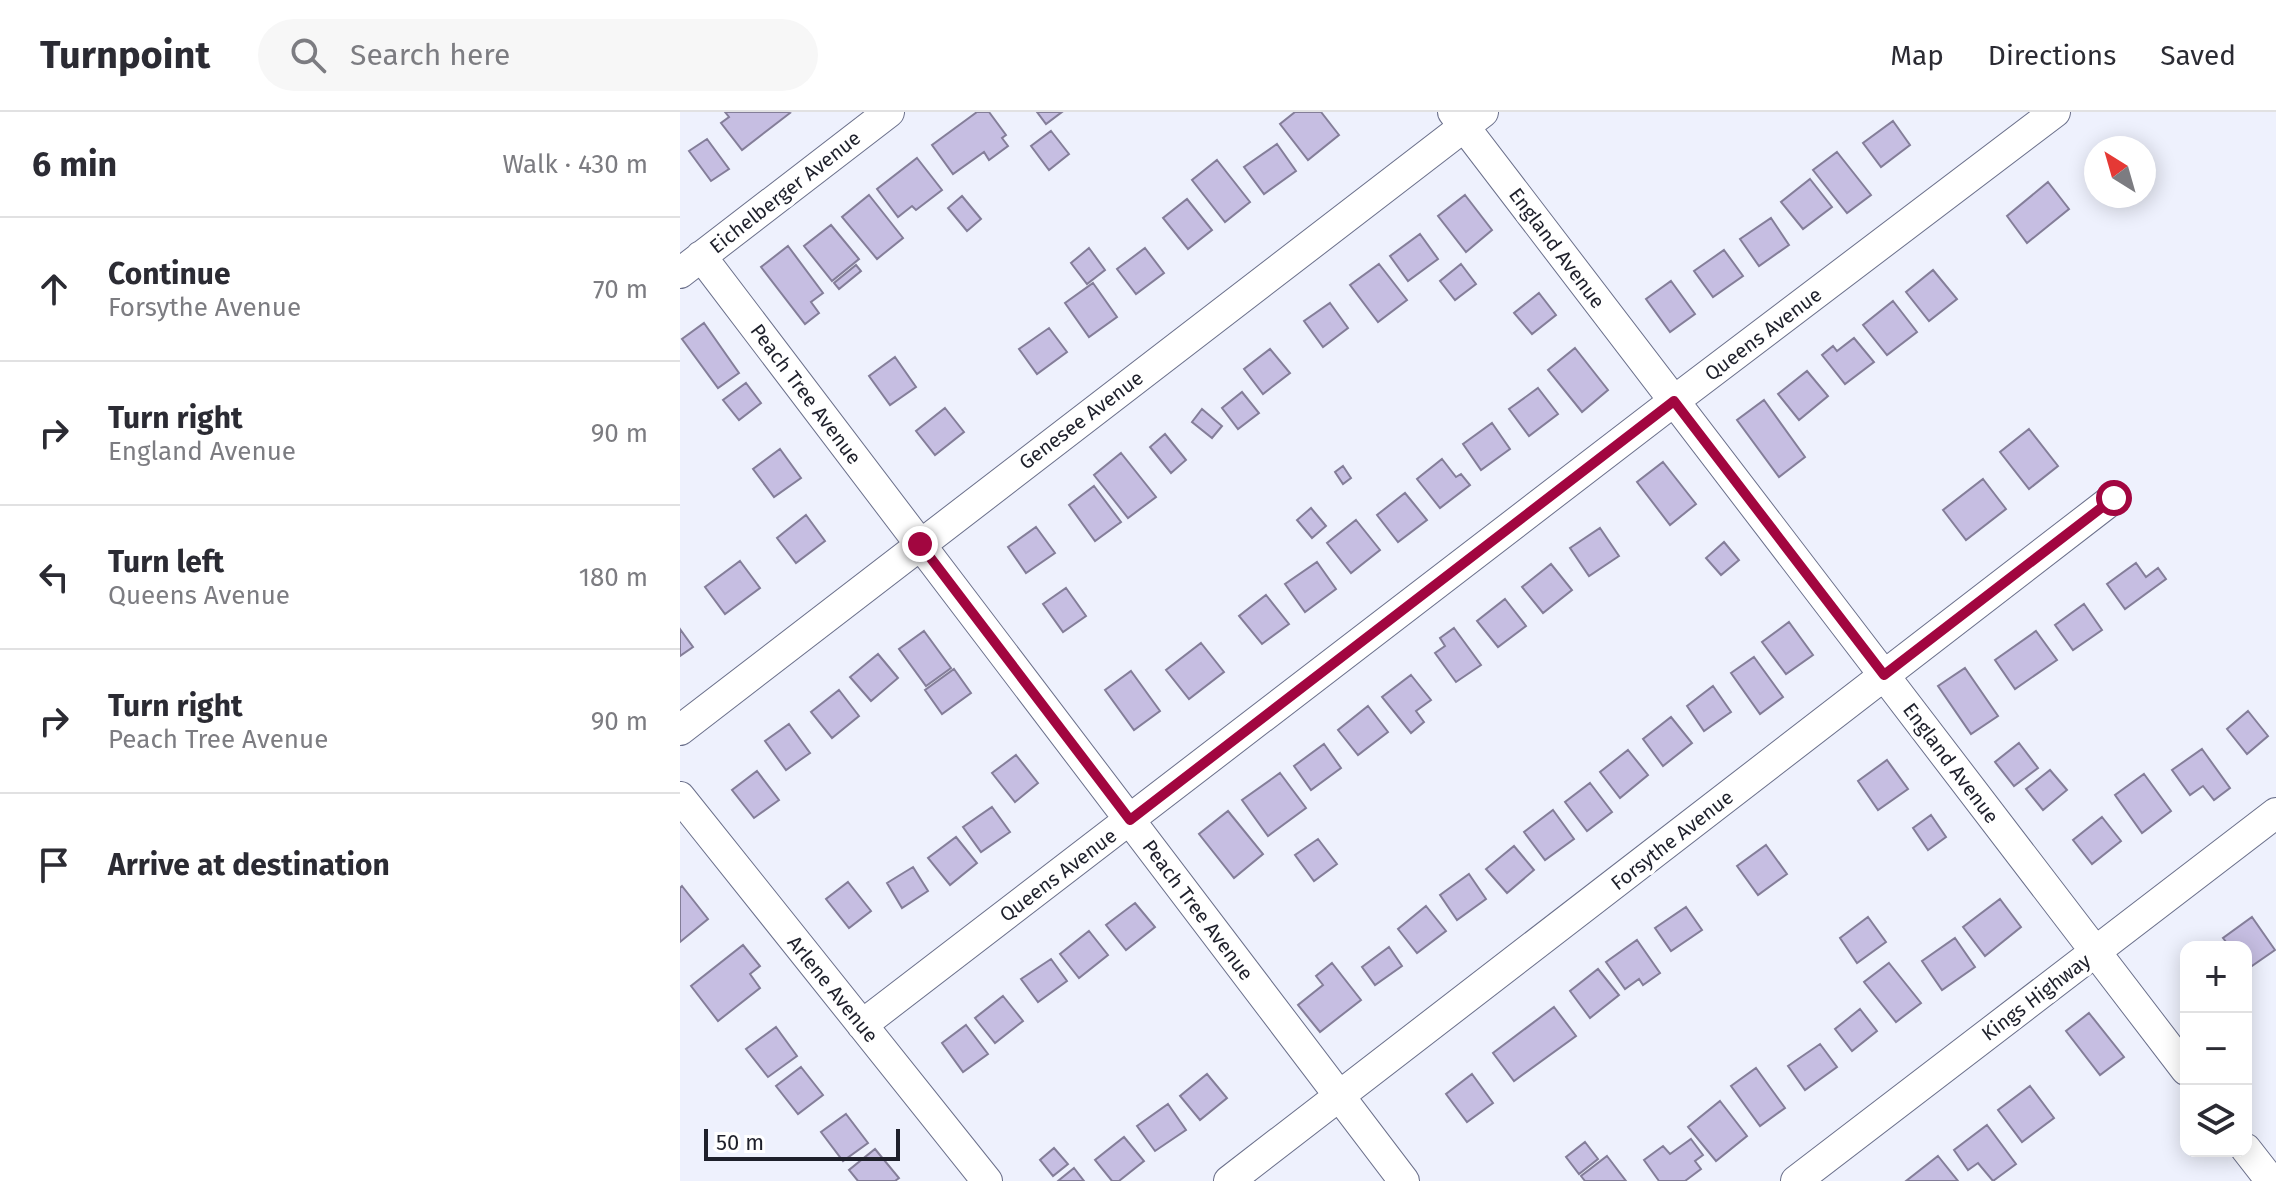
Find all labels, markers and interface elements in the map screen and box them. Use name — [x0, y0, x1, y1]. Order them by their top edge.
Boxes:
search box — [258, 19, 818, 91]
text: Turnpoint — [40, 32, 210, 78]
icon: search — [286, 33, 330, 77]
text: Search here — [350, 37, 510, 73]
text: Map — [1890, 39, 1944, 72]
text: Directions — [1988, 39, 2116, 72]
text: Saved — [2160, 39, 2236, 72]
street label: Eichelberger Avenue — [705, 126, 865, 258]
north arrow — [2084, 136, 2156, 208]
text: 6 min — [32, 144, 117, 185]
text: Walk · 430 m — [502, 149, 648, 180]
street label: England Avenue — [1504, 183, 1610, 313]
text: Continue — [108, 256, 231, 292]
icon: ahead — [32, 267, 76, 311]
text: 70 m — [593, 274, 648, 305]
street label: Queens Avenue — [1700, 282, 1826, 386]
text: Forsythe Avenue — [108, 292, 301, 323]
street label: Peach Tree Avenue — [745, 319, 867, 469]
street label: Genesee Avenue — [1014, 366, 1148, 474]
text: Turn right — [108, 400, 243, 436]
icon: right — [32, 411, 76, 455]
text: 90 m — [591, 418, 648, 449]
text: England Avenue — [108, 436, 296, 467]
route start — [2096, 480, 2132, 516]
route end — [902, 526, 938, 562]
text: Turn left — [108, 544, 224, 580]
icon: left — [32, 555, 76, 599]
text: 180 m — [579, 562, 648, 593]
text: Queens Avenue — [108, 580, 290, 611]
text: Turn right — [108, 688, 243, 724]
street label: England Avenue — [1898, 698, 2004, 828]
icon: right — [32, 699, 76, 743]
text: 90 m — [591, 706, 648, 737]
text: Peach Tree Avenue — [108, 724, 328, 755]
street label: Forsythe Avenue — [1606, 785, 1738, 895]
street label: Queens Avenue — [995, 823, 1121, 927]
street label: Peach Tree Avenue — [1137, 835, 1259, 985]
icon: arrive — [32, 843, 76, 887]
text: Arrive at destination — [108, 847, 390, 883]
street label: Arlene Avenue — [783, 931, 883, 1047]
map controls — [2180, 941, 2252, 1157]
button: + — [2180, 941, 2252, 1013]
street label: Kings Highway — [1977, 948, 2095, 1046]
button: − — [2180, 1013, 2252, 1085]
button: layers — [2180, 1085, 2252, 1157]
scale bar — [704, 1125, 900, 1161]
text: 50 m — [716, 1129, 764, 1156]

